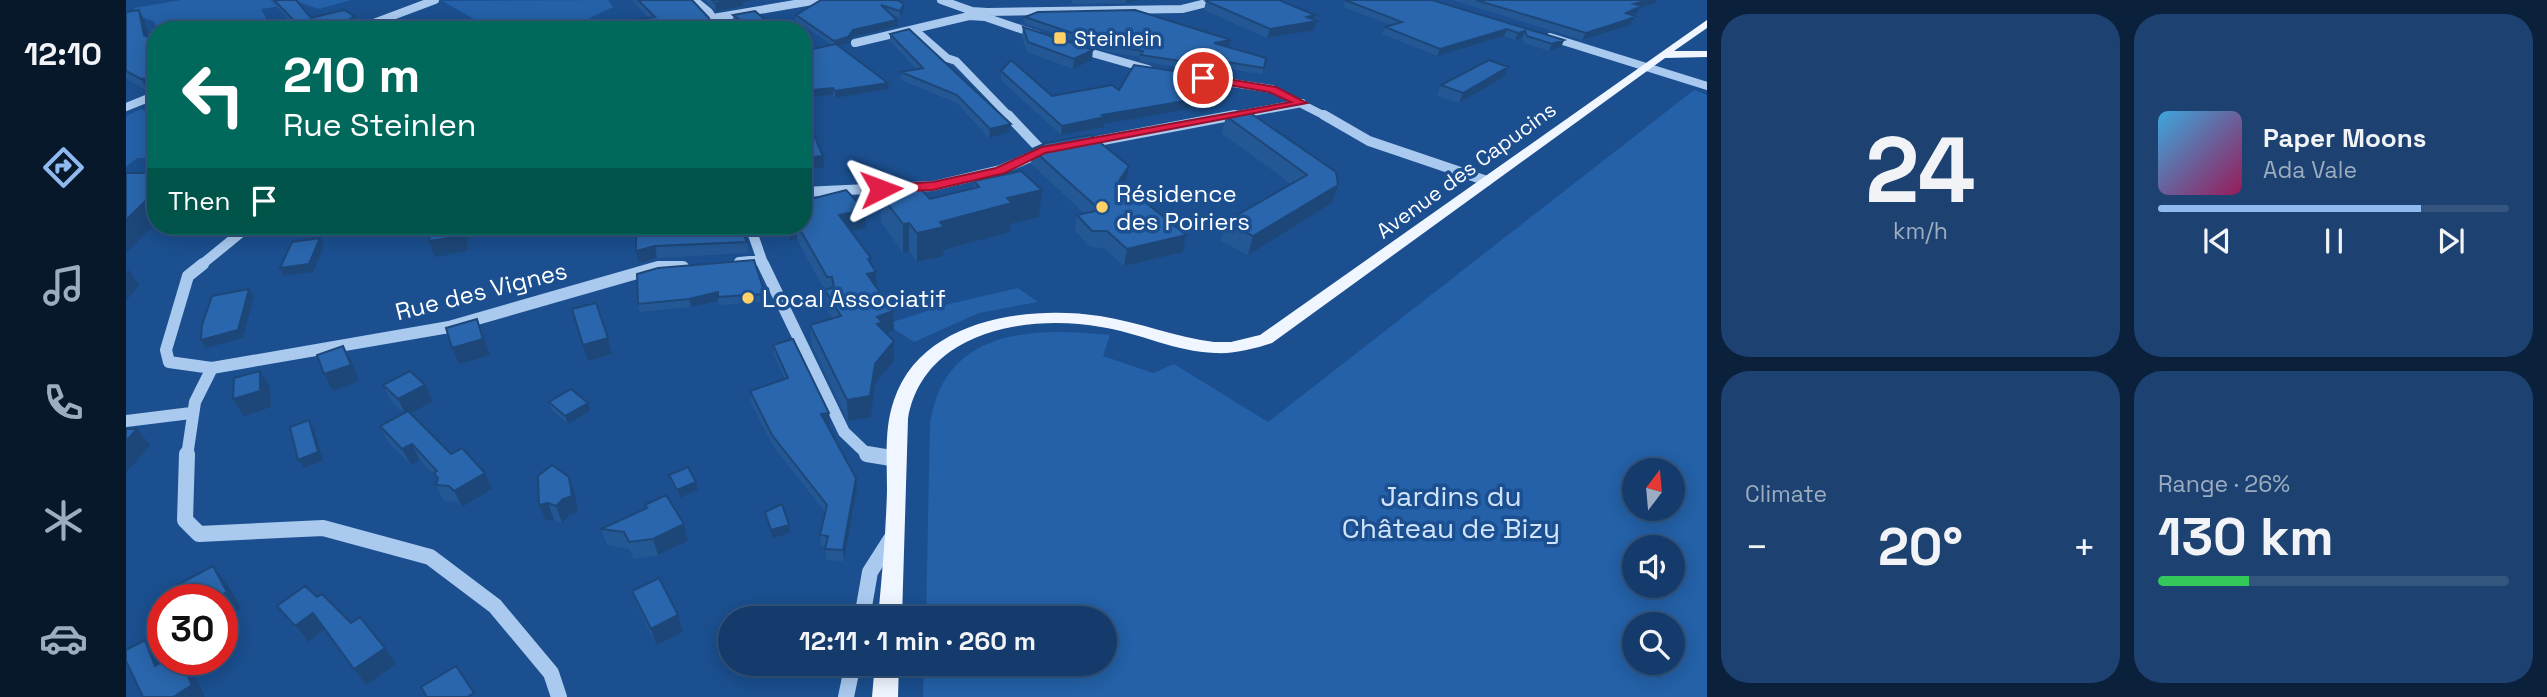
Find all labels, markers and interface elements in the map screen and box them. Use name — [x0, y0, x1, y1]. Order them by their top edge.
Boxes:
place label: Steinlein — [1074, 25, 1162, 52]
marker: Steinlein — [1052, 30, 1068, 46]
text: 12:10 — [24, 34, 102, 74]
text: 210 m — [283, 44, 420, 106]
pin — [1173, 48, 1233, 108]
icon: left — [168, 49, 259, 140]
icon: arrive — [1184, 59, 1222, 97]
street label: Avenue des Capucins — [1371, 96, 1561, 244]
text: Rue Steinlen — [283, 105, 476, 145]
text: 24 — [1865, 112, 1976, 229]
text: Paper Moons — [2263, 121, 2426, 155]
icon: directions — [39, 143, 88, 192]
position arrow — [844, 152, 918, 226]
text: Ada Vale — [2263, 155, 2357, 185]
place label: Résidence des Poiriers — [1116, 178, 1250, 237]
icon: arrive — [245, 182, 283, 220]
text: Then — [168, 184, 231, 218]
marker: Résidence des Poiriers — [1094, 199, 1110, 215]
text: km/h — [1893, 216, 1948, 246]
icon: previous — [2198, 222, 2236, 260]
icon: pause — [2315, 222, 2353, 260]
icon: next — [2432, 222, 2470, 260]
street label: Rue des Vignes — [392, 255, 570, 327]
icon: music — [39, 261, 88, 310]
place label: Local Associatif — [762, 283, 946, 314]
marker: Local Associatif — [740, 290, 756, 306]
icon: phone — [39, 378, 88, 427]
north arrow — [1622, 458, 1685, 522]
map controls — [1622, 458, 1685, 675]
text: Range · 26% — [2158, 469, 2290, 499]
park label: Jardins du Château de Bizy — [1342, 478, 1560, 546]
text: Climate — [1745, 479, 1827, 509]
icon: climate — [39, 496, 88, 545]
text: 130 km — [2158, 504, 2334, 570]
text: 20° — [1878, 514, 1963, 580]
text: − — [1745, 523, 1769, 571]
text: + — [2072, 523, 2096, 571]
button: sound — [1622, 535, 1685, 598]
speed limit sign: 30 — [147, 584, 238, 675]
button: search — [1622, 612, 1685, 675]
icon: car — [39, 614, 88, 663]
text: 12:11 · 1 min · 260 m — [799, 624, 1036, 658]

